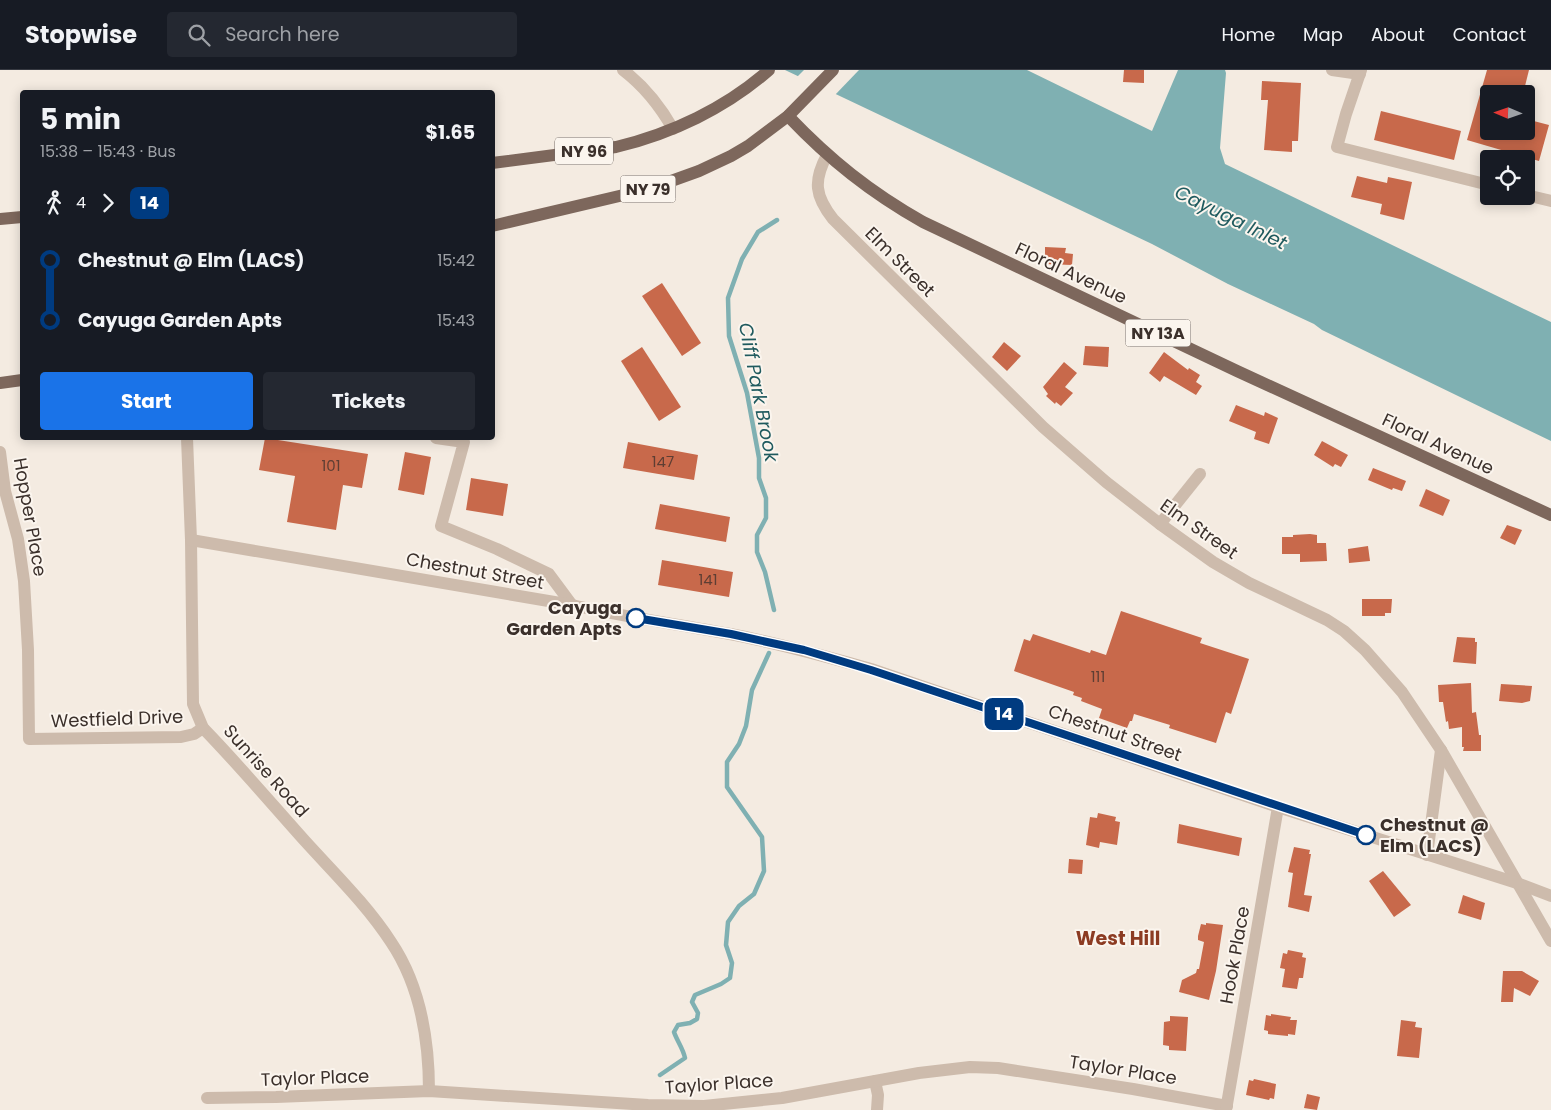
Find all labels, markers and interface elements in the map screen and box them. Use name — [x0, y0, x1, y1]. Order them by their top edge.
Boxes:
search box — [167, 12, 517, 57]
text: Stopwise — [25, 18, 137, 51]
icon: search — [185, 21, 213, 49]
text: Search here — [225, 21, 340, 48]
text: Home — [1221, 22, 1275, 47]
text: Map — [1303, 22, 1343, 47]
text: About — [1371, 22, 1425, 47]
text: Contact — [1453, 22, 1526, 47]
north arrow — [1480, 85, 1535, 140]
map controls — [1480, 85, 1535, 205]
text: 5 min — [40, 100, 121, 139]
text: $1.65 — [426, 119, 475, 146]
road number: NY 96 — [555, 138, 613, 164]
text: 15:38 – 15:43 · Bus — [40, 140, 176, 163]
button: locate — [1480, 150, 1535, 205]
road number: NY 79 — [620, 176, 676, 202]
water label: Cayuga Inlet — [1170, 179, 1292, 257]
icon: walk — [40, 189, 68, 217]
icon: forward — [94, 189, 122, 217]
text: 14 — [140, 190, 159, 215]
text: 4 — [76, 191, 86, 214]
street label: Elm Street — [860, 221, 941, 302]
street label: Floral Avenue — [1011, 236, 1131, 309]
text: Chestnut @ Elm (LACS) — [78, 247, 305, 274]
text: 15:42 — [437, 249, 475, 272]
text: Cayuga Garden Apts — [78, 307, 282, 334]
text: 15:43 — [437, 309, 475, 332]
water label: Cliff Park Brook — [732, 320, 785, 465]
road number: NY 13A — [1126, 320, 1190, 346]
button: Start — [40, 372, 253, 430]
button: Tickets — [263, 372, 475, 430]
street label: Floral Avenue — [1378, 407, 1498, 480]
house number: 147 — [652, 451, 674, 472]
house number: 101 — [321, 455, 341, 476]
street label: Hopper Place — [8, 456, 53, 578]
street label: Elm Street — [1155, 493, 1243, 565]
street label: Chestnut Street — [404, 546, 546, 595]
house number: 141 — [698, 569, 718, 590]
place label: Cayuga Garden Apts — [506, 595, 622, 641]
marker: Cayuga Garden Apts — [626, 608, 646, 628]
house number: 111 — [1091, 666, 1105, 687]
line badge: 14 — [982, 698, 1026, 730]
street label: Chestnut Street — [1045, 698, 1185, 767]
text: 14 — [995, 701, 1013, 726]
street label: Westfield Drive — [50, 704, 184, 733]
street label: Sunrise Road — [218, 719, 315, 822]
place label: Chestnut @ Elm (LACS) — [1380, 812, 1489, 858]
marker: Chestnut @ Elm (LACS) — [1356, 825, 1376, 845]
street label: Hook Place — [1214, 904, 1255, 1006]
district label: West Hill — [1076, 925, 1160, 952]
street label: Taylor Place — [1067, 1049, 1179, 1090]
street label: Taylor Place — [260, 1063, 370, 1092]
street label: Taylor Place — [664, 1067, 774, 1100]

